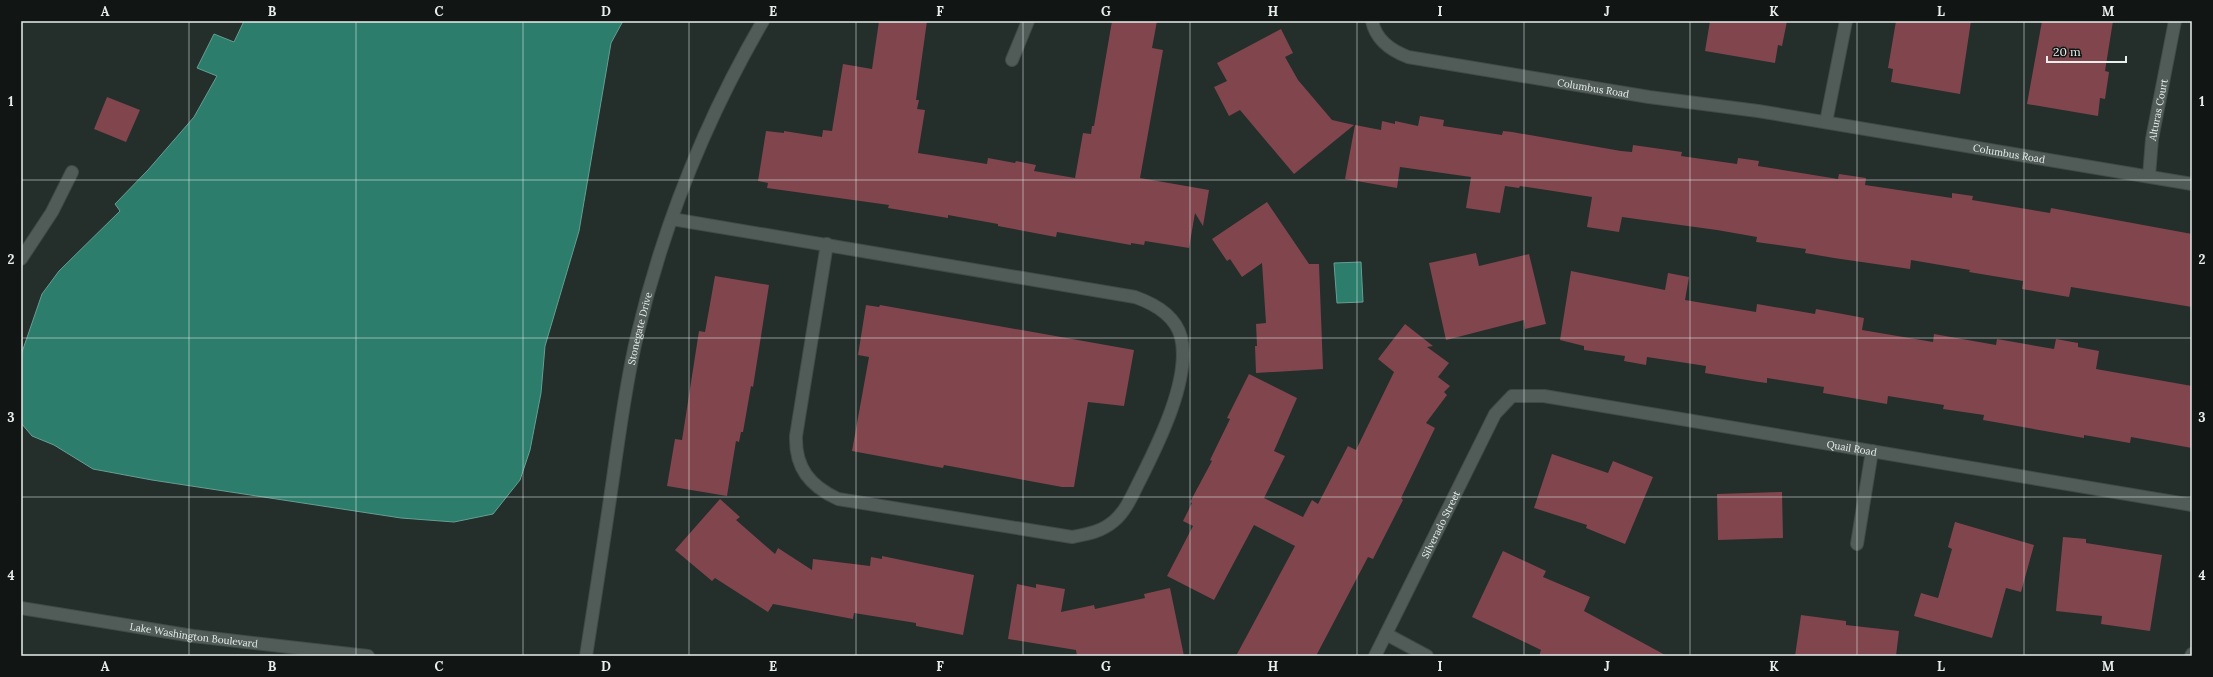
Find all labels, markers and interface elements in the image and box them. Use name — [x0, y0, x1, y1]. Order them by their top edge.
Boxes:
text: A — [101, 3, 110, 20]
text: B — [268, 3, 277, 20]
text: C — [435, 3, 444, 20]
text: D — [601, 3, 611, 20]
text: E — [769, 3, 777, 20]
text: F — [936, 3, 944, 20]
text: G — [1101, 3, 1111, 20]
text: H — [1268, 3, 1278, 20]
text: I — [1437, 3, 1443, 20]
text: J — [1604, 3, 1610, 20]
text: K — [1769, 3, 1779, 20]
text: L — [1937, 3, 1945, 20]
text: M — [2102, 3, 2115, 20]
scale bar — [2047, 38, 2126, 64]
text: 20 m — [2053, 44, 2081, 59]
street label: Columbus Road — [1556, 75, 1630, 100]
street label: Alturas Court — [2145, 78, 2170, 143]
text: 1 — [8, 93, 14, 110]
text: 1 — [2199, 93, 2205, 110]
street label: Columbus Road — [1972, 141, 2046, 166]
text: 2 — [8, 251, 15, 268]
text: 2 — [2199, 251, 2206, 268]
street label: Stonegate Drive — [624, 290, 655, 366]
text: 3 — [7, 409, 15, 426]
text: 3 — [2198, 409, 2206, 426]
street label: Quail Road — [1826, 437, 1878, 458]
street label: Silverado Street — [1418, 488, 1463, 560]
text: 4 — [7, 567, 15, 584]
text: 4 — [2198, 567, 2206, 584]
street label: Lake Washington Boulevard — [129, 619, 259, 650]
text: A — [101, 658, 110, 675]
text: B — [268, 658, 277, 675]
text: C — [435, 658, 444, 675]
text: D — [601, 658, 611, 675]
text: E — [769, 658, 777, 675]
text: F — [936, 658, 944, 675]
text: G — [1101, 658, 1111, 675]
text: H — [1268, 658, 1278, 675]
text: I — [1437, 658, 1443, 675]
text: J — [1604, 658, 1610, 675]
text: K — [1769, 658, 1779, 675]
text: L — [1937, 658, 1945, 675]
text: M — [2102, 658, 2115, 675]

